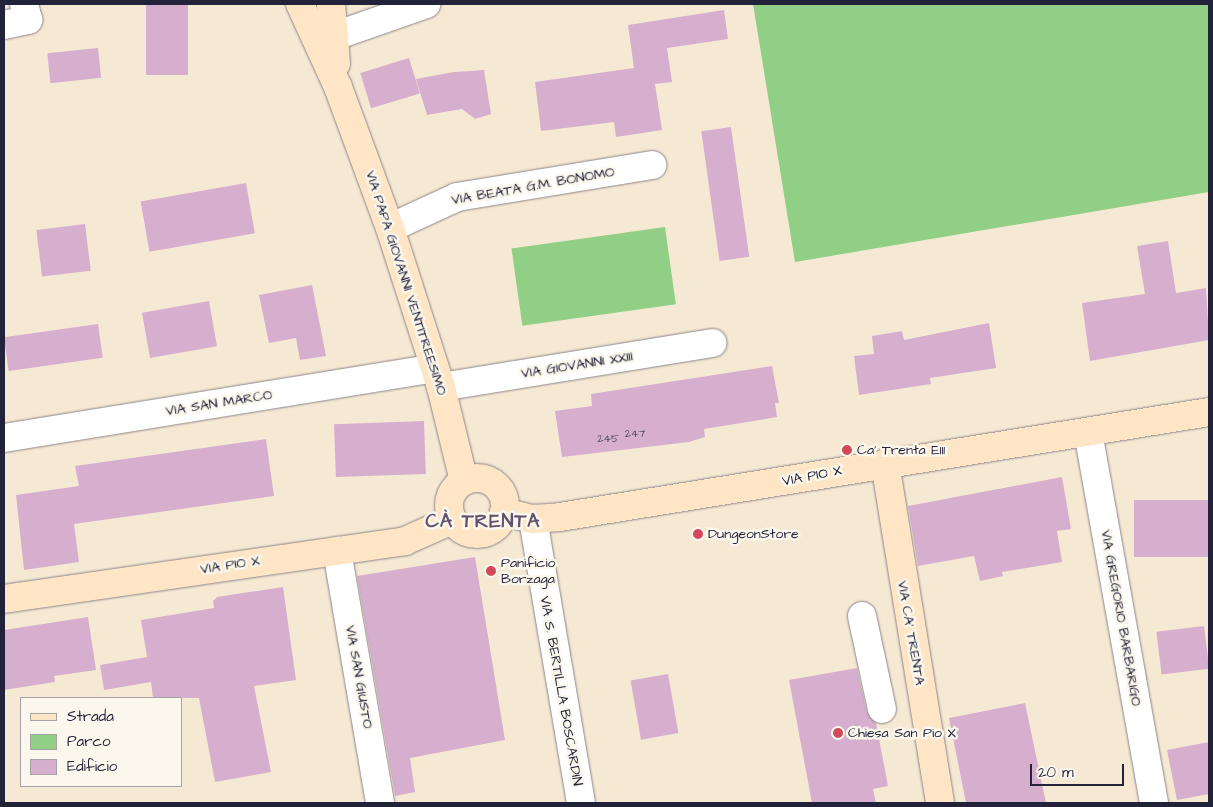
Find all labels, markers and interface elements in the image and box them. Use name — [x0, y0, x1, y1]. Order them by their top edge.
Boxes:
street label: VIA BEATA G.M. BONOMO — [450, 163, 616, 209]
street label: VIA PAPA GIOVANNI VENTITREESIMO — [362, 169, 450, 397]
street label: VIA GIOVANNI XXIII — [520, 348, 634, 382]
street label: VIA SAN MARCO — [165, 386, 273, 420]
house number: 247 — [625, 427, 645, 441]
house number: 245 — [597, 432, 619, 446]
place label: Ca' Trenta E111 — [857, 442, 945, 458]
marker: Ca' Trenta E111 — [841, 444, 853, 456]
street label: VIA PIO X — [781, 462, 843, 490]
district label: CÀ TRENTA — [424, 511, 542, 533]
place label: DungeonStore — [708, 526, 799, 542]
marker: DungeonStore — [692, 528, 704, 540]
street label: VIA GREGORIO BARBARIGO — [1097, 529, 1145, 707]
street label: VIA PIO X — [199, 552, 261, 578]
place label: Panificio Borzaga — [501, 555, 555, 588]
marker: Panificio Borzaga — [485, 565, 497, 577]
street label: VIA CA' TRENTA — [894, 580, 928, 686]
street label: VIA S. BERTILLA BOSCARDIN — [536, 595, 586, 787]
street label: VIA SAN GIUSTO — [342, 624, 376, 730]
legend — [20, 697, 182, 787]
text: Strada — [67, 706, 114, 727]
place label: Chiesa San Pio X — [848, 725, 956, 741]
marker: Chiesa San Pio X — [832, 727, 844, 739]
text: Parco — [67, 731, 110, 752]
scale bar — [1033, 754, 1127, 786]
text: Edificio — [67, 756, 117, 777]
text: 20 m — [1038, 762, 1074, 783]

